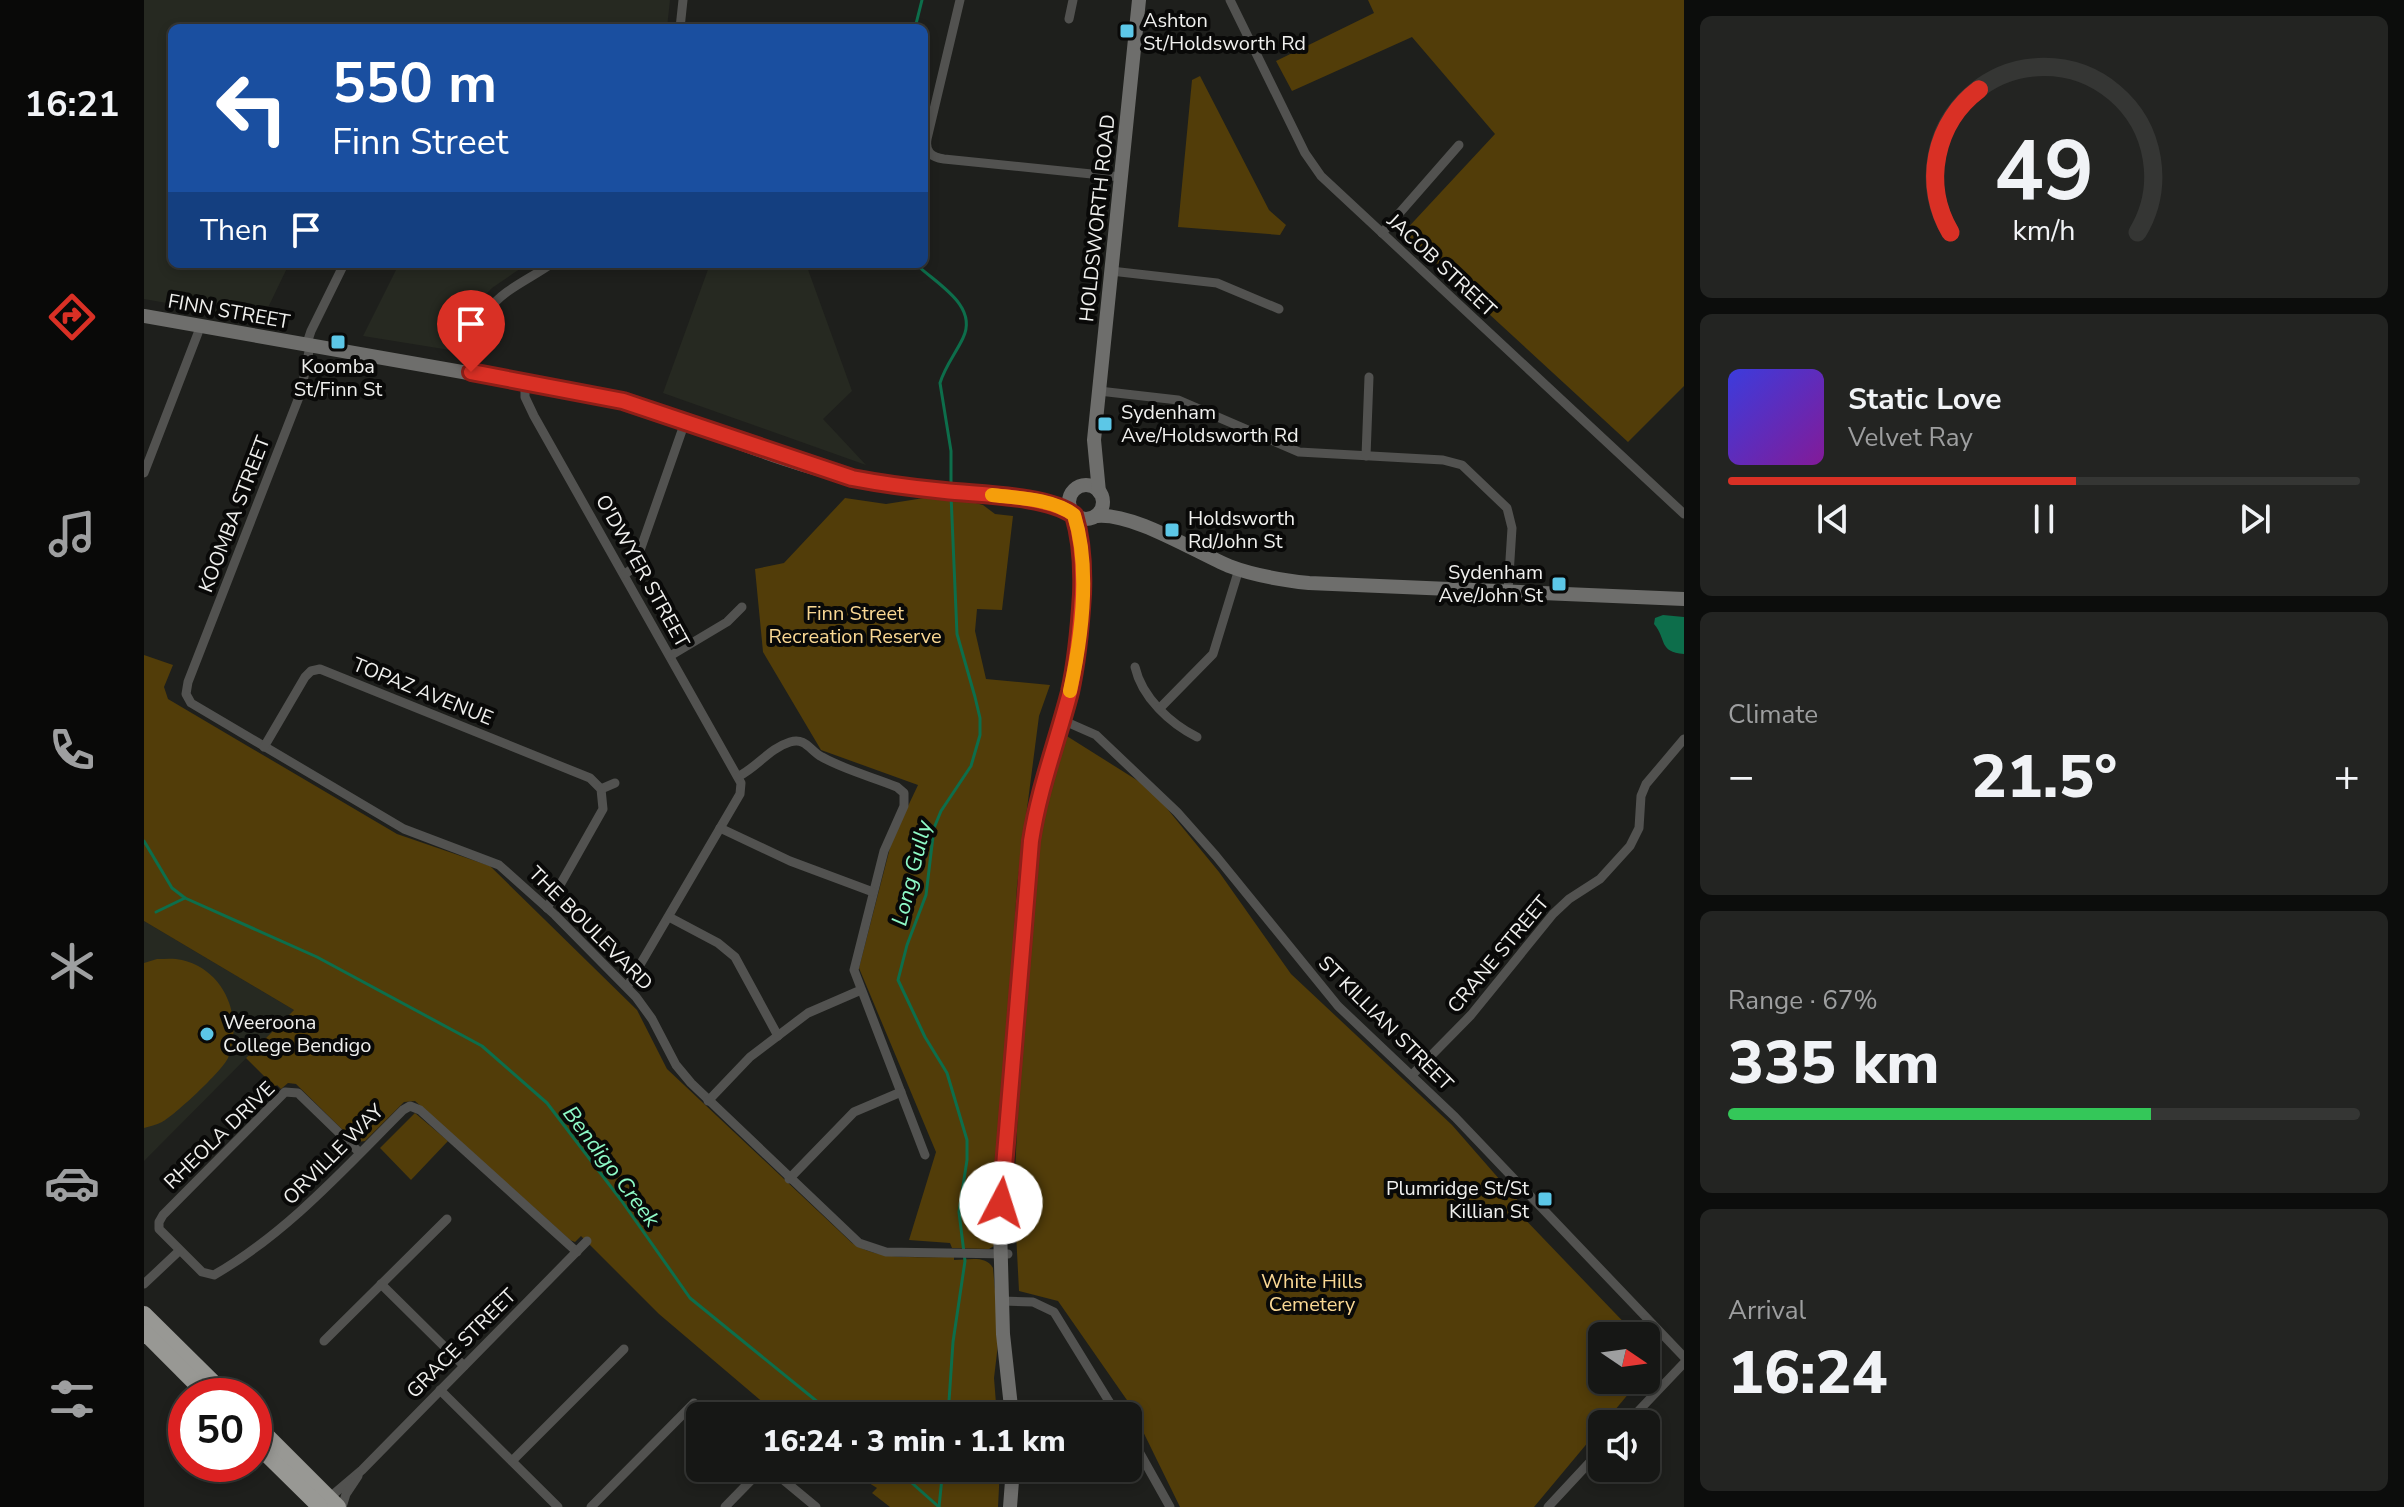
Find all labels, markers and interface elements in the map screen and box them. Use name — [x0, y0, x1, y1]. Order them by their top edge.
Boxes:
place label: Ashton St/Holdsworth Rd — [1143, 7, 1306, 57]
marker: Ashton St/Holdsworth Rd — [1118, 22, 1136, 40]
text: 550 m — [332, 45, 497, 122]
icon: left — [200, 56, 304, 160]
text: 16:21 — [24, 80, 120, 129]
street label: HOLDSWORTH ROAD — [1073, 113, 1122, 323]
text: 49 — [1994, 115, 2094, 228]
text: Finn Street — [332, 118, 508, 167]
street label: JACOB STREET — [1380, 207, 1502, 323]
icon: arrive — [284, 208, 328, 252]
text: Then — [200, 210, 268, 251]
text: km/h — [2013, 211, 2075, 250]
street label: FINN STREET — [166, 287, 292, 335]
icon: directions — [44, 289, 100, 345]
pin — [437, 290, 505, 372]
icon: arrive — [449, 302, 493, 346]
marker: Koomba St/Finn St — [329, 333, 347, 351]
place label: Koomba St/Finn St — [294, 353, 383, 403]
text: Static Love — [1848, 379, 2002, 420]
place label: Sydenham Ave/Holdsworth Rd — [1121, 399, 1299, 449]
marker: Sydenham Ave/Holdsworth Rd — [1096, 415, 1114, 433]
text: Velvet Ray — [1848, 420, 1973, 455]
street label: KOOMBA STREET — [192, 432, 277, 596]
street label: O'DWYER STREET — [589, 490, 696, 653]
icon: previous — [1811, 497, 1855, 541]
icon: pause — [2022, 497, 2066, 541]
icon: next — [2233, 497, 2277, 541]
place label: Holdsworth Rd/John St — [1188, 505, 1295, 555]
icon: music — [44, 506, 100, 562]
marker: Holdsworth Rd/John St — [1163, 521, 1181, 539]
place label: Sydenham Ave/John St — [1439, 559, 1544, 609]
marker: Sydenham Ave/John St — [1550, 575, 1568, 593]
park label: Finn Street Recreation Reserve — [768, 600, 942, 650]
street label: TOPAZ AVENUE — [349, 651, 497, 732]
text: Climate — [1728, 697, 1818, 732]
icon: phone — [44, 722, 100, 778]
text: 21.5° — [1971, 736, 2117, 818]
text: − — [1728, 747, 1754, 807]
text: + — [2334, 747, 2360, 807]
water label: Long Gully — [884, 817, 940, 929]
street label: THE BOULEVARD — [523, 860, 659, 996]
street label: CRANE STREET — [1441, 890, 1555, 1019]
icon: climate — [44, 938, 100, 994]
street label: ST KILLIAN STREET — [1312, 950, 1459, 1097]
text: Range · 67% — [1728, 983, 1878, 1018]
place label: Weeroona College Bendigo — [223, 1009, 371, 1059]
text: 335 km — [1728, 1022, 1940, 1104]
marker: Weeroona College Bendigo — [198, 1025, 216, 1043]
street label: RHEOLA DRIVE — [158, 1075, 281, 1195]
street label: ORVILLE WAY — [277, 1097, 390, 1211]
water label: Bendigo Creek — [556, 1100, 667, 1234]
icon: car — [44, 1155, 100, 1211]
position arrow — [959, 1161, 1043, 1245]
place label: Plumridge St/St Killian St — [1386, 1175, 1530, 1225]
marker: Plumridge St/St Killian St — [1536, 1190, 1554, 1208]
park label: White Hills Cemetery — [1261, 1268, 1363, 1318]
street label: GRACE STREET — [401, 1283, 522, 1404]
text: Arrival — [1728, 1293, 1806, 1328]
north arrow — [1588, 1322, 1660, 1394]
map controls — [1588, 1322, 1660, 1482]
text: 16:24 — [1728, 1332, 1888, 1414]
icon: filters — [44, 1371, 100, 1427]
speed limit sign: 50 — [168, 1378, 272, 1482]
button: sound — [1588, 1410, 1660, 1482]
text: 16:24 · 3 min · 1.1 km — [762, 1421, 1066, 1462]

